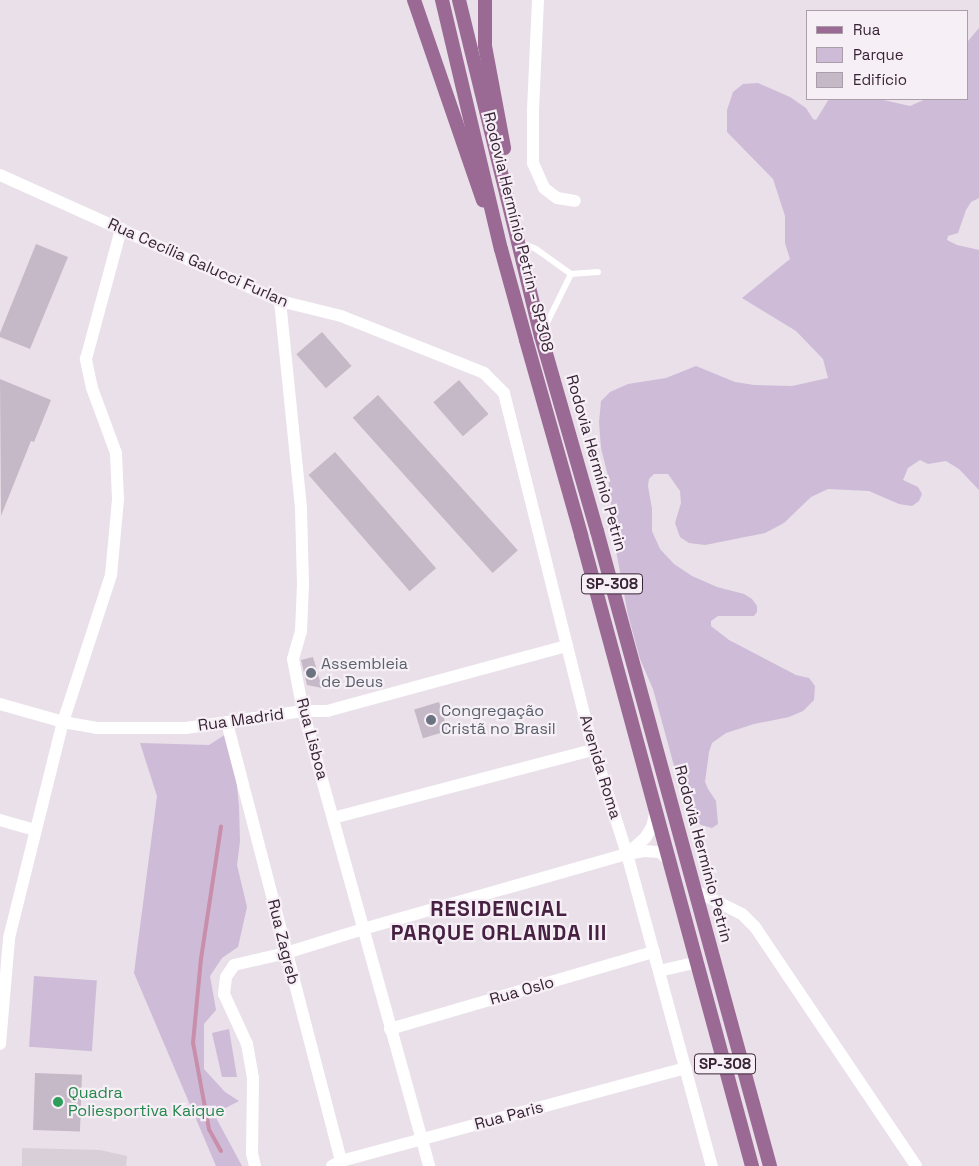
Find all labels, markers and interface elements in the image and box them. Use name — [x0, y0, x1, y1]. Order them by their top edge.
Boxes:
legend — [806, 10, 969, 100]
text: Rua — [853, 20, 880, 39]
text: Parque — [853, 45, 904, 64]
text: Edifício — [853, 70, 907, 89]
street label: Rodovia Hermínio Petrin - SP308 — [479, 110, 557, 354]
street label: Rua Cecília Galucci Furlan — [105, 214, 291, 312]
street label: Rodovia Hermínio Petrin — [562, 373, 630, 553]
road number: SP-308 — [581, 572, 643, 596]
place label: Assembleia de Deus — [321, 654, 408, 692]
marker: Assembleia de Deus — [305, 667, 317, 679]
street label: Rua Lisboa — [292, 696, 332, 782]
place label: Congregação Cristã no Brasil — [441, 701, 556, 739]
street label: Rua Madrid — [197, 704, 285, 736]
street label: Avenida Roma — [575, 713, 625, 821]
marker: Congregação Cristã no Brasil — [425, 714, 437, 726]
street label: Rodovia Hermínio Petrin — [670, 763, 736, 945]
district label: RESIDENCIAL PARQUE ORLANDA III — [388, 896, 610, 946]
street label: Rua Zagreb — [263, 897, 303, 987]
street label: Rua Oslo — [488, 973, 556, 1009]
road number: SP-308 — [694, 1052, 756, 1076]
place label: Quadra Poliesportiva Kaique — [68, 1083, 225, 1121]
marker: Quadra Poliesportiva Kaique — [52, 1096, 64, 1108]
street label: Rua Paris — [473, 1098, 545, 1134]

